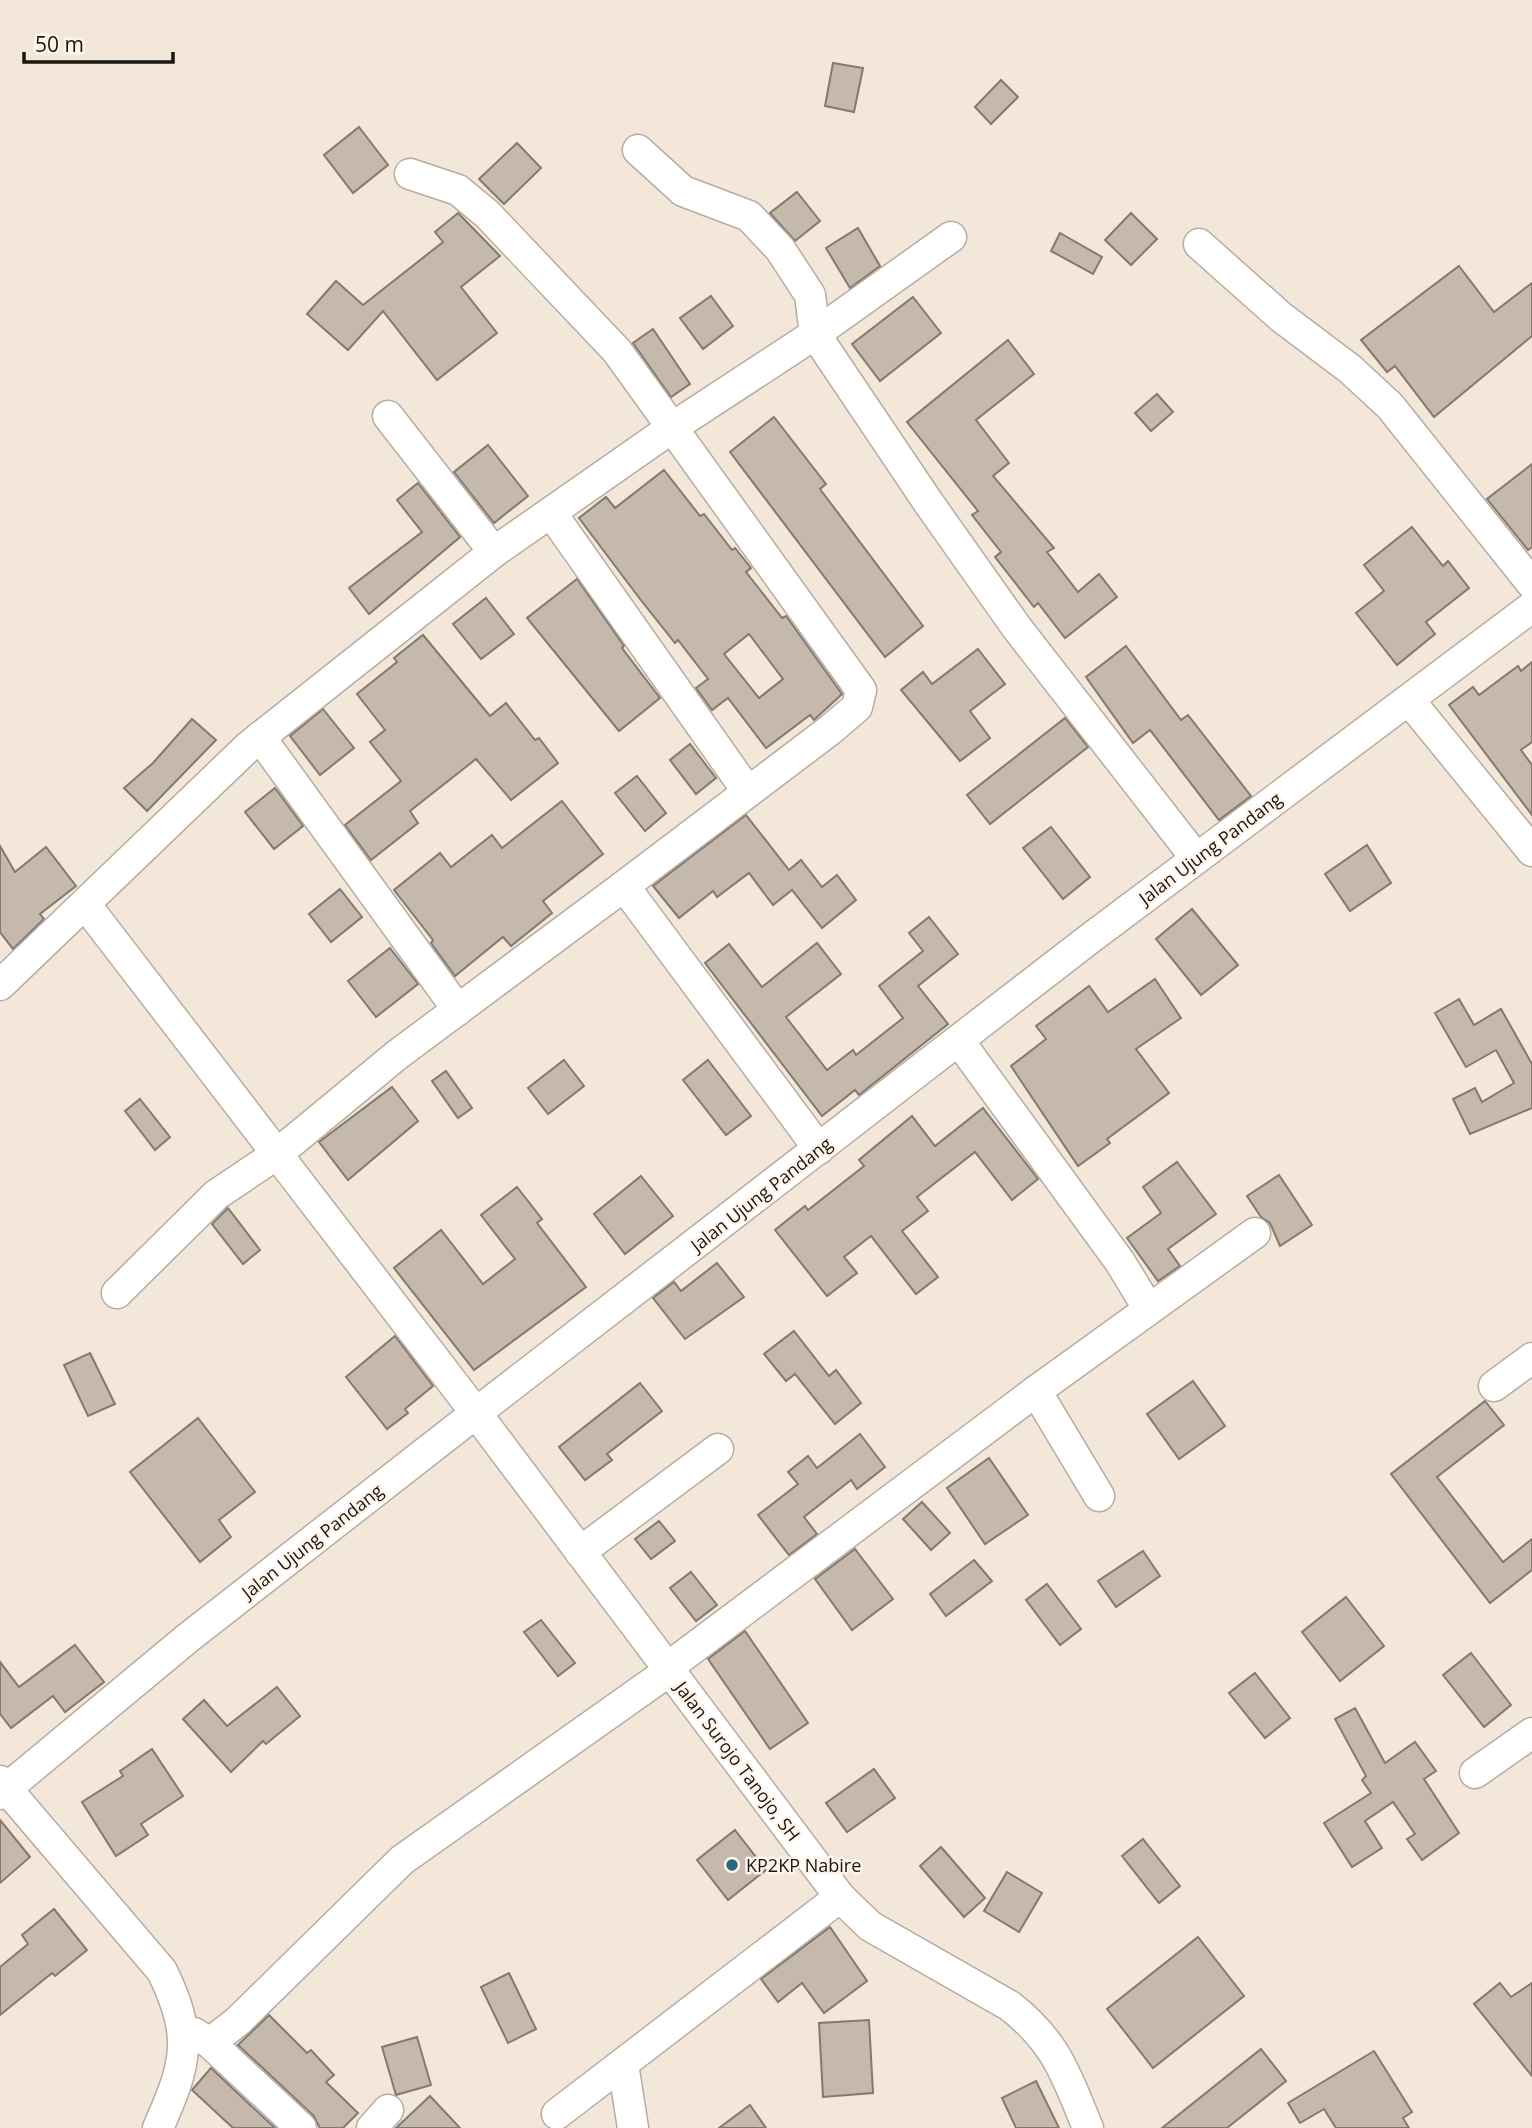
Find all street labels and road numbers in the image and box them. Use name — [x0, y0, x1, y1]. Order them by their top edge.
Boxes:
street label: Jalan Ujung Pandang — [1132, 786, 1286, 911]
street label: Jalan Ujung Pandang — [684, 1131, 837, 1258]
street label: Jalan Ujung Pandang — [235, 1478, 388, 1605]
street label: Jalan Surojo Tanojo, SH — [669, 1675, 806, 1846]

